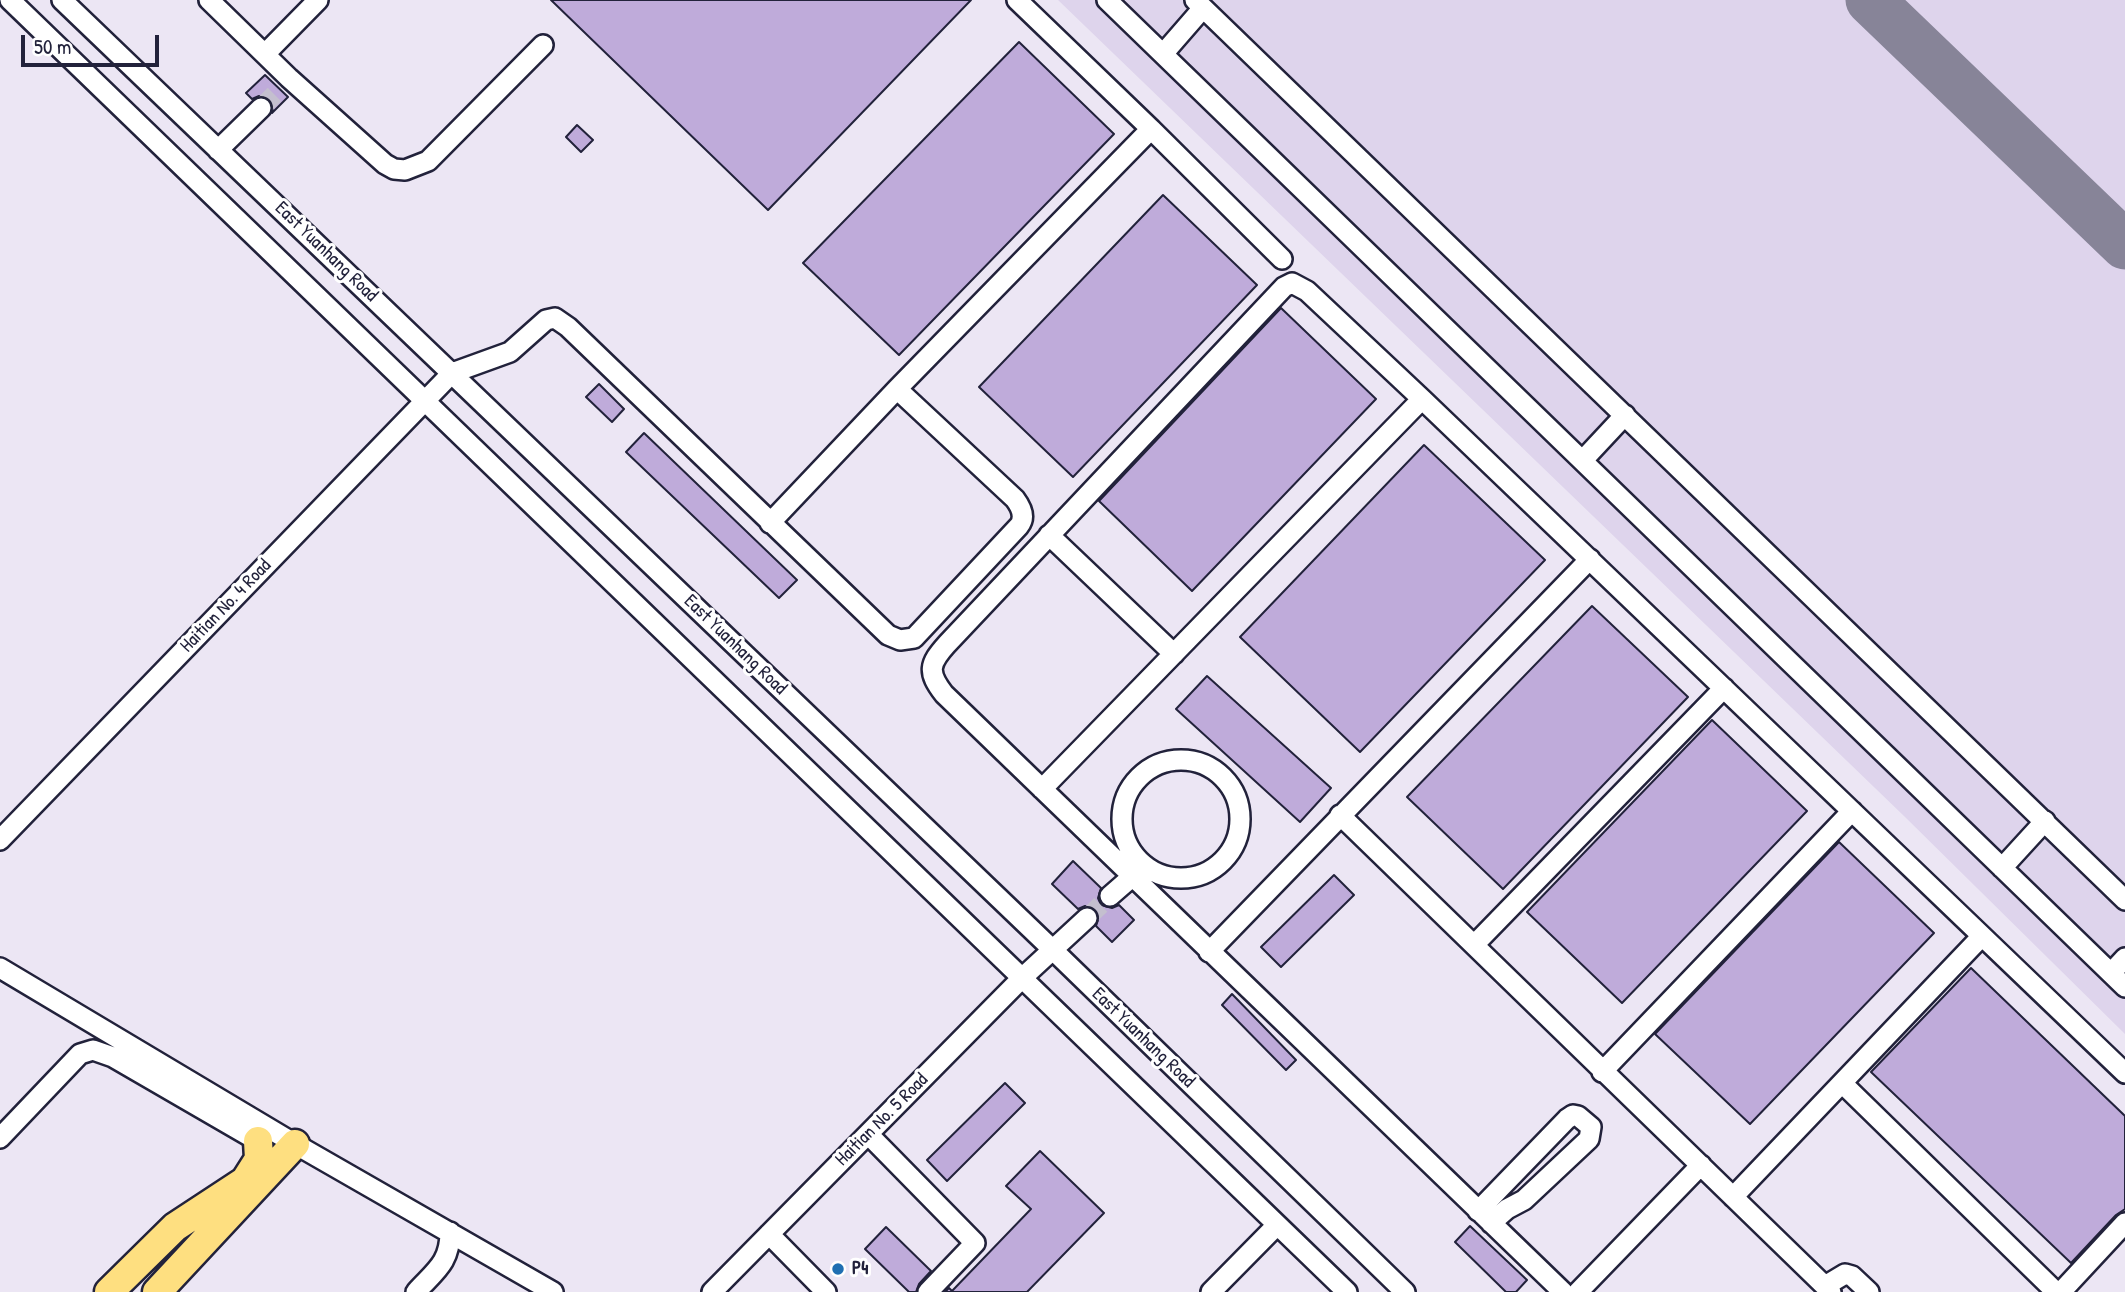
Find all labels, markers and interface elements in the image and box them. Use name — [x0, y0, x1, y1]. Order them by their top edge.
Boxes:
scale bar — [24, 21, 163, 65]
text: 50 m — [34, 32, 71, 61]
street label: East Yuanhang Road — [270, 197, 382, 307]
street label: Haitian No. 4 Road — [176, 555, 276, 657]
street label: East Yuanhang Road — [679, 590, 791, 700]
street label: East Yuanhang Road — [1087, 983, 1199, 1093]
street label: Haitian No. 5 Road — [831, 1069, 933, 1171]
place label: P4 — [852, 1258, 868, 1280]
marker: P4 — [830, 1261, 846, 1277]

